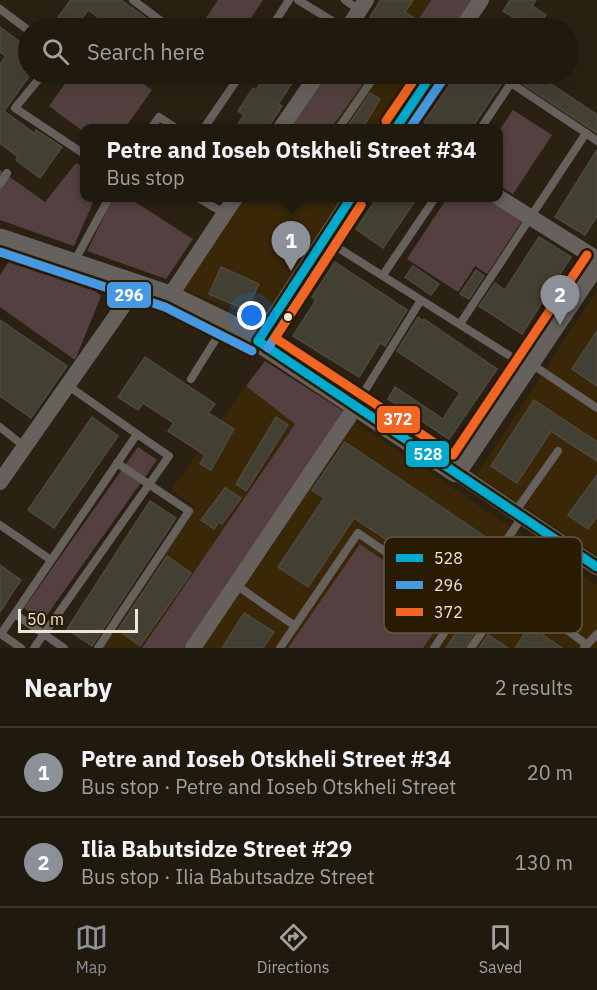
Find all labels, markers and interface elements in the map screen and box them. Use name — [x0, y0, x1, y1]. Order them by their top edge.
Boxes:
search box — [18, 18, 579, 84]
icon: search — [39, 35, 72, 68]
text: Search here — [87, 37, 205, 66]
popup — [80, 124, 503, 202]
text: Petre and Ioseb Otskheli Street #34 — [106, 135, 477, 164]
text: Bus stop — [106, 164, 185, 191]
pin: 1 — [272, 222, 310, 271]
pin: 2 — [540, 276, 580, 325]
line badge: 296 — [106, 281, 152, 309]
text: 296 — [115, 285, 144, 305]
your location — [237, 301, 266, 330]
unlabelled marker — [282, 311, 294, 323]
line badge: 372 — [376, 405, 421, 434]
text: 372 — [384, 409, 412, 429]
line badge: 528 — [405, 440, 450, 468]
text: 528 — [414, 444, 442, 464]
legend — [384, 537, 582, 633]
text: 528 — [434, 548, 463, 568]
text: 296 — [434, 575, 463, 595]
text: 372 — [434, 602, 463, 622]
scale bar — [18, 606, 138, 634]
text: 50 m — [27, 609, 64, 629]
text: Nearby — [24, 670, 112, 704]
text: 2 results — [495, 674, 573, 701]
text: Petre and Ioseb Otskheli Street #34 — [81, 744, 451, 773]
text: 1 — [38, 759, 50, 786]
text: 20 m — [527, 759, 573, 786]
text: Bus stop · Petre and Ioseb Otskheli Street — [81, 773, 456, 800]
text: Ilia Babutsidze Street #29 — [81, 834, 352, 863]
text: 2 — [38, 849, 50, 876]
text: 130 m — [515, 849, 573, 876]
text: Bus stop · Ilia Babutsadze Street — [81, 863, 374, 890]
tab: Map — [75, 921, 108, 977]
tab: Directions — [257, 921, 330, 977]
tab: Saved — [479, 921, 522, 977]

